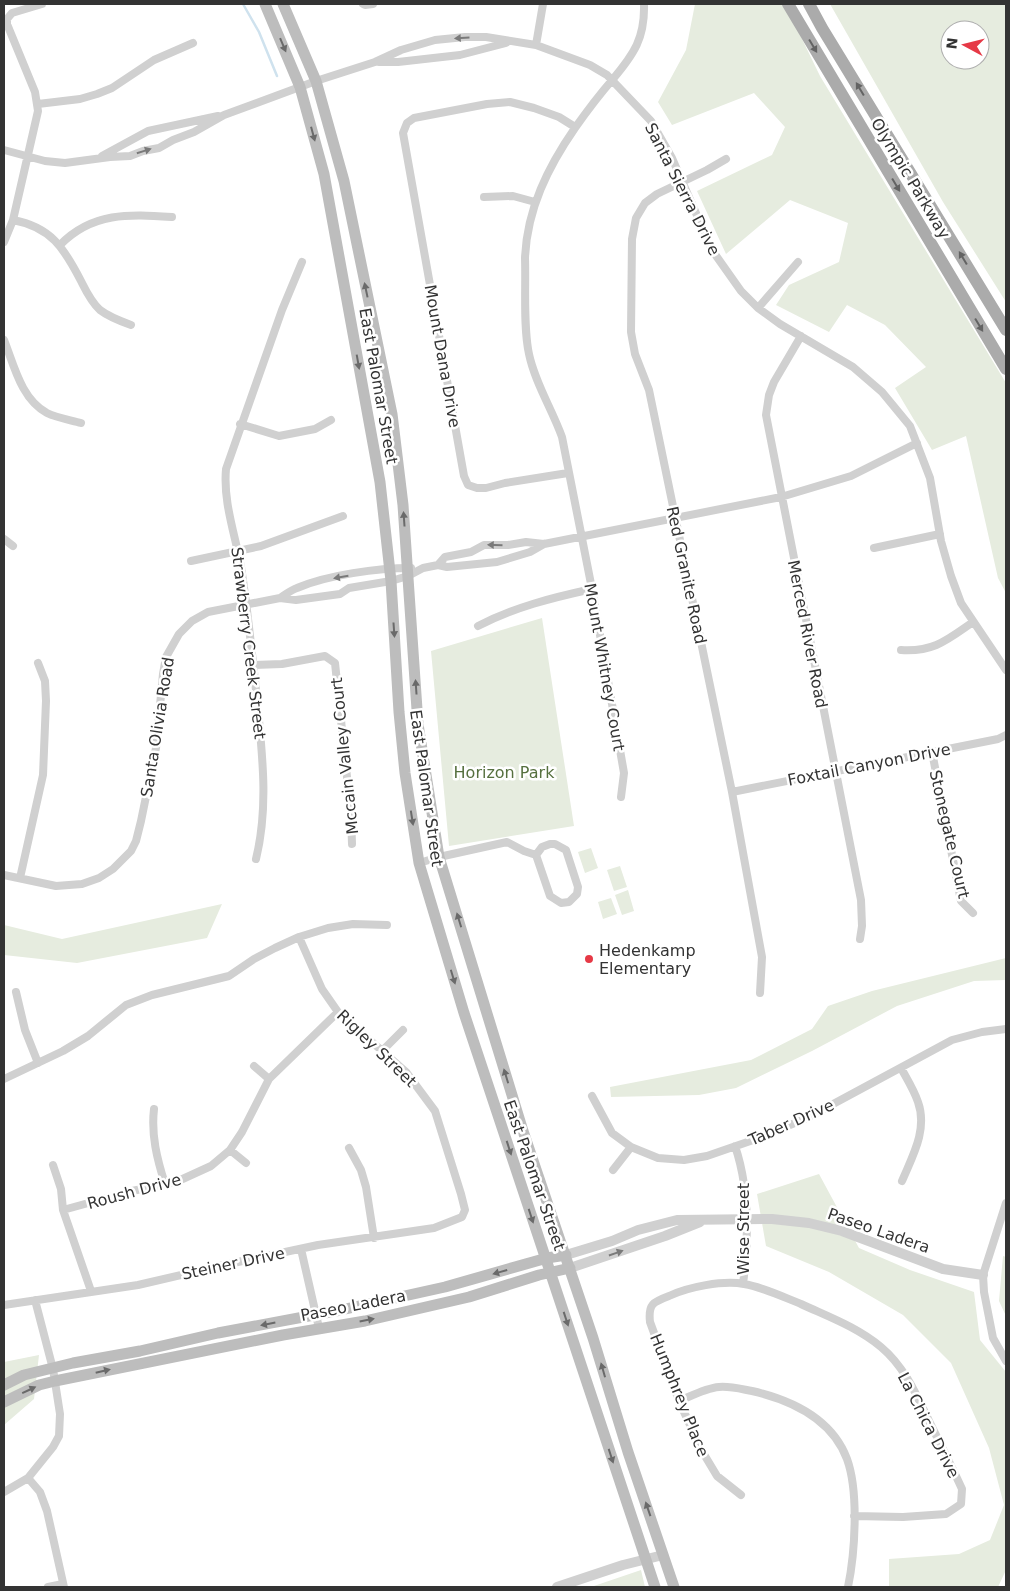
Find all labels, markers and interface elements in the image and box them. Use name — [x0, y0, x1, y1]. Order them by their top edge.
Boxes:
north arrow — [940, 20, 990, 70]
one-way arrow — [454, 34, 470, 42]
text: N — [943, 37, 961, 50]
one-way arrow — [279, 38, 287, 52]
one-way arrow — [808, 39, 817, 52]
one-way arrow — [855, 83, 864, 96]
street label: Olympic Parkway — [867, 114, 954, 242]
street label: Santa Sierra Drive — [641, 120, 724, 259]
one-way arrow — [309, 126, 317, 141]
one-way arrow — [136, 147, 151, 155]
one-way arrow — [892, 179, 901, 192]
one-way arrow — [958, 252, 967, 265]
one-way arrow — [362, 283, 370, 298]
street label: Mount Dana Drive — [421, 283, 464, 429]
street label: East Palomar Street — [355, 307, 402, 466]
one-way arrow — [975, 318, 984, 331]
one-way arrow — [354, 354, 362, 369]
street label: Red Granite Road — [663, 505, 710, 646]
one-way arrow — [400, 511, 408, 527]
one-way arrow — [487, 541, 503, 549]
street label: Strawberry Creek Street — [227, 546, 270, 740]
street label: Merced River Road — [784, 558, 831, 710]
one-way arrow — [332, 573, 348, 581]
street label: Mount Whitney Court — [580, 582, 629, 753]
one-way arrow — [390, 622, 398, 638]
street label: Santa Olivia Road — [137, 656, 178, 799]
street label: Mccain Valley Court — [327, 677, 362, 835]
one-way arrow — [411, 679, 419, 695]
street label: East Palomar Street — [406, 708, 447, 868]
street label: Foxtail Canyon Drive — [786, 739, 952, 790]
park label: Horizon Park — [454, 763, 555, 782]
street label: Stonegate Court — [925, 768, 974, 900]
one-way arrow — [409, 810, 417, 826]
one-way arrow — [454, 913, 462, 928]
place label: Hedenkamp Elementary — [599, 941, 696, 978]
marker: Hedenkamp Elementary — [583, 953, 595, 965]
one-way arrow — [450, 969, 458, 984]
street label: Rigley Street — [333, 1006, 420, 1091]
one-way arrow — [502, 1068, 510, 1083]
street label: Taber Drive — [745, 1095, 837, 1150]
street label: East Palomar Street — [500, 1097, 569, 1253]
one-way arrow — [505, 1141, 513, 1156]
street label: Roush Drive — [85, 1170, 183, 1213]
street label: Wise Street — [734, 1183, 753, 1275]
street label: Paseo Ladera — [825, 1204, 932, 1257]
one-way arrow — [528, 1208, 536, 1223]
street label: Steiner Drive — [180, 1243, 286, 1284]
one-way arrow — [609, 1249, 624, 1256]
one-way arrow — [492, 1268, 507, 1276]
street label: Paseo Ladera — [299, 1286, 407, 1325]
one-way arrow — [563, 1311, 571, 1326]
one-way arrow — [360, 1316, 375, 1324]
one-way arrow — [259, 1320, 275, 1328]
street label: Humphrey Place — [646, 1331, 713, 1460]
one-way arrow — [598, 1363, 606, 1378]
one-way arrow — [95, 1367, 111, 1375]
street label: La Chica Drive — [894, 1369, 963, 1481]
one-way arrow — [22, 1385, 36, 1393]
one-way arrow — [608, 1448, 616, 1463]
one-way arrow — [644, 1502, 651, 1517]

